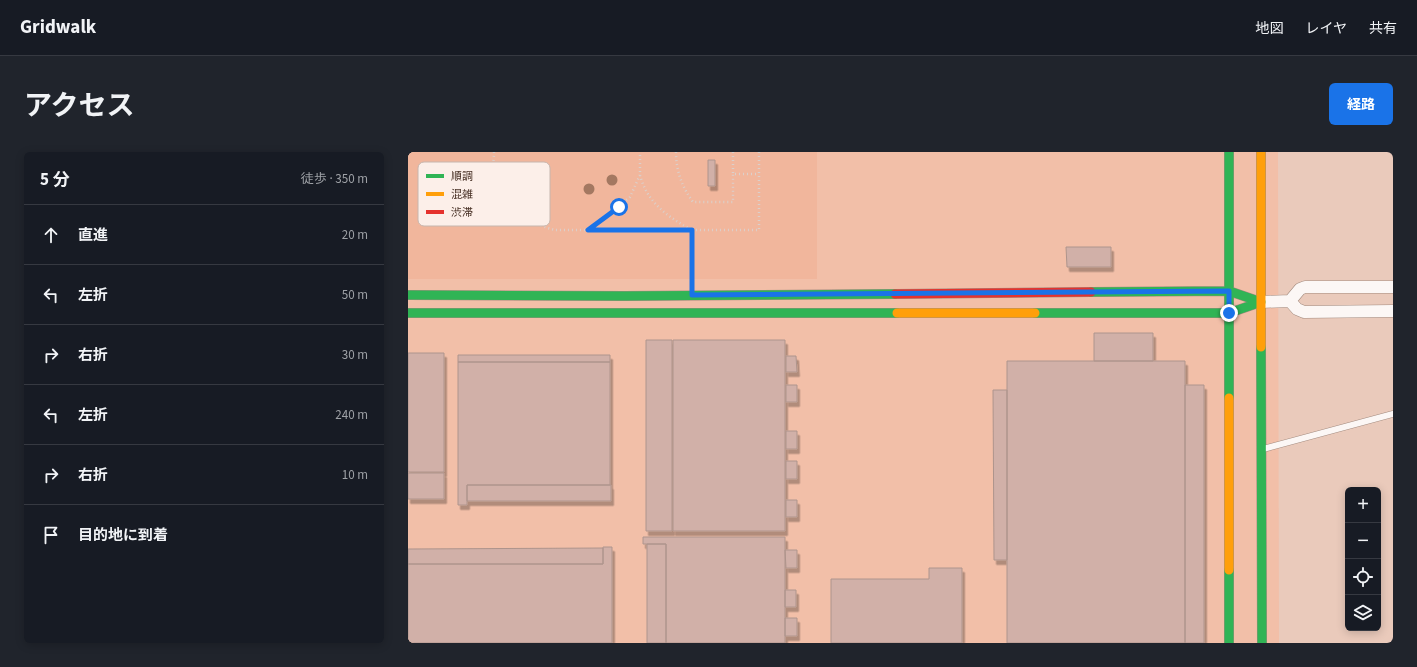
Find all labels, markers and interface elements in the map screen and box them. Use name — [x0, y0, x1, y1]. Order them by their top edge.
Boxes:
text: Gridwalk — [20, 14, 96, 41]
text: 地図 — [1255, 19, 1283, 39]
text: レイヤ — [1305, 19, 1347, 39]
text: 共有 — [1369, 19, 1397, 39]
button: 経路 — [1329, 83, 1393, 125]
text: アクセス — [24, 86, 135, 126]
legend — [418, 162, 550, 226]
text: 5 分 — [40, 168, 69, 192]
text: 順調 — [451, 169, 473, 184]
text: 徒歩 · 350 m — [301, 170, 368, 188]
text: 混雑 — [451, 187, 473, 202]
route start — [610, 198, 628, 216]
text: 渋滞 — [451, 205, 473, 220]
icon: ahead — [40, 224, 62, 246]
text: 直進 — [78, 225, 108, 246]
text: 20 m — [342, 226, 368, 244]
icon: left — [40, 284, 62, 306]
text: 左折 — [78, 285, 108, 306]
text: 50 m — [342, 286, 368, 304]
route end — [1220, 304, 1238, 322]
icon: right — [40, 344, 62, 366]
text: 右折 — [78, 345, 108, 366]
text: 30 m — [342, 346, 368, 364]
icon: left — [40, 404, 62, 426]
text: 左折 — [78, 405, 108, 426]
text: 240 m — [335, 406, 368, 424]
icon: right — [40, 464, 62, 486]
text: 右折 — [78, 465, 108, 486]
text: 10 m — [342, 466, 368, 484]
map controls — [1345, 487, 1381, 631]
button: + — [1345, 487, 1381, 523]
button: − — [1345, 523, 1381, 559]
icon: arrive — [40, 524, 62, 546]
text: 目的地に到着 — [78, 525, 168, 546]
button: locate — [1345, 559, 1381, 595]
button: layers — [1345, 595, 1381, 631]

